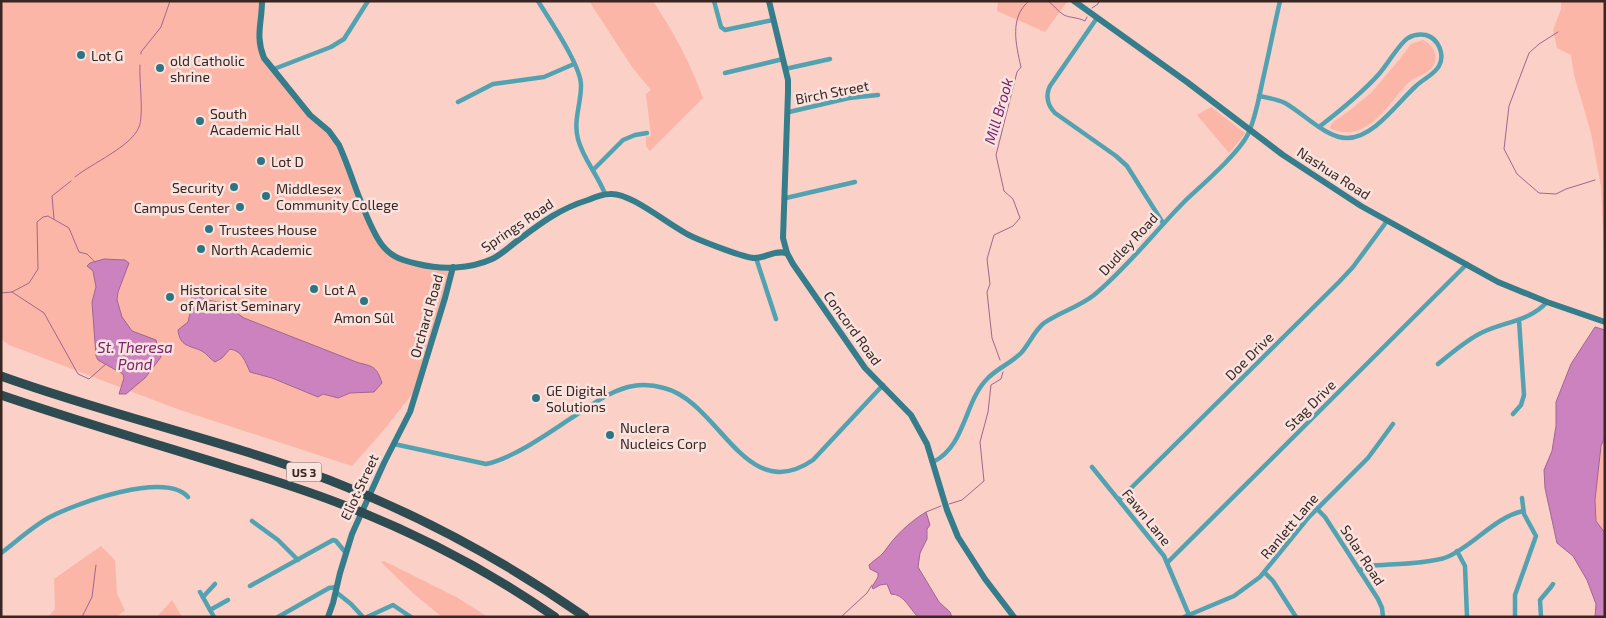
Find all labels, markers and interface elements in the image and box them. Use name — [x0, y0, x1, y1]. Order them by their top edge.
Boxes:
place label: Lot G — [91, 47, 123, 64]
marker: Lot G — [75, 49, 87, 61]
place label: old Catholic shrine — [170, 52, 245, 85]
marker: old Catholic shrine — [154, 62, 166, 74]
water label: Mill Brook — [980, 75, 1016, 146]
street label: Birch Street — [794, 77, 870, 107]
place label: South Academic Hall — [210, 105, 301, 138]
marker: South Academic Hall — [194, 115, 206, 127]
street label: Nashua Road — [1294, 143, 1374, 203]
place label: Lot D — [271, 153, 304, 170]
marker: Lot D — [255, 155, 267, 167]
place label: Security — [172, 179, 225, 196]
place label: Middlesex Community College — [276, 180, 399, 213]
marker: Security — [228, 181, 240, 193]
marker: Middlesex Community College — [260, 190, 272, 202]
street label: Springs Road — [478, 195, 556, 255]
place label: Campus Center — [134, 199, 230, 216]
marker: Campus Center — [234, 201, 246, 213]
street label: Dudley Road — [1095, 209, 1161, 279]
place label: Trustees House — [219, 221, 317, 238]
marker: Trustees House — [203, 223, 215, 235]
place label: North Academic — [211, 241, 312, 258]
marker: North Academic — [195, 243, 207, 255]
street label: Orchard Road — [406, 272, 446, 360]
place label: Historical site of Marist Seminary — [180, 281, 301, 314]
place label: Lot A — [324, 281, 356, 298]
marker: Lot A — [308, 283, 320, 295]
street label: Concord Road — [820, 288, 886, 368]
marker: Historical site of Marist Seminary — [164, 291, 176, 303]
marker: Amon Sûl — [358, 295, 370, 307]
place label: Amon Sûl — [334, 309, 395, 326]
street label: Doe Drive — [1221, 328, 1277, 384]
water label: St. Theresa Pond — [97, 338, 173, 373]
street label: Stag Drive — [1281, 376, 1339, 434]
place label: GE Digital Solutions — [546, 382, 608, 415]
marker: GE Digital Solutions — [530, 392, 542, 404]
place label: Nuclera Nucleics Corp — [620, 419, 707, 452]
marker: Nuclera Nucleics Corp — [604, 429, 616, 441]
street label: Eliot Street — [336, 451, 382, 523]
road number: US 3 — [286, 462, 322, 482]
street label: Fawn Lane — [1119, 485, 1175, 549]
street label: Ranlett Lane — [1257, 490, 1321, 562]
street label: Solar Road — [1337, 522, 1389, 588]

